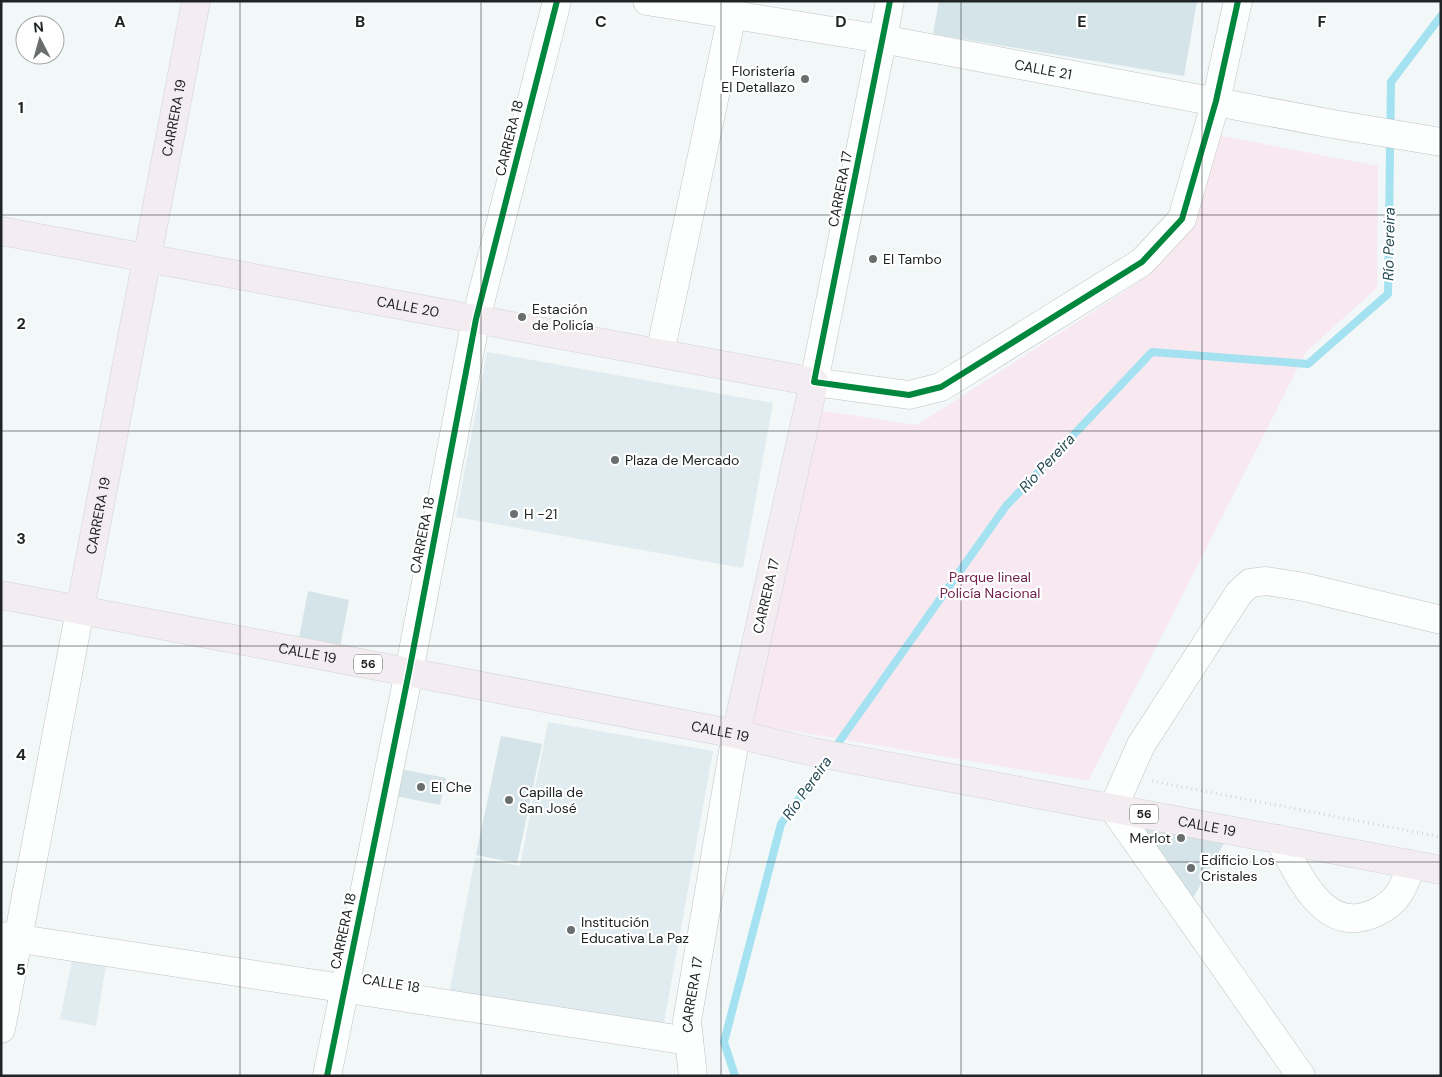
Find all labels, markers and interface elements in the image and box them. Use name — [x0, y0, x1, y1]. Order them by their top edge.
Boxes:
text: A — [114, 11, 126, 32]
text: B — [355, 11, 365, 32]
text: C — [595, 11, 607, 32]
text: D — [835, 11, 847, 32]
text: E — [1077, 11, 1087, 32]
text: F — [1318, 11, 1327, 32]
north arrow — [15, 15, 65, 65]
text: N — [33, 18, 45, 37]
street label: CALLE 21 — [1013, 55, 1073, 84]
place label: Floristería El Detallazo — [721, 62, 795, 96]
marker: Floristería El Detallazo — [799, 73, 811, 85]
street label: CARRERA 19 — [158, 78, 190, 158]
text: 1 — [18, 97, 24, 118]
street label: CARRERA 18 — [491, 98, 527, 178]
street label: CARRERA 17 — [824, 150, 856, 228]
water label: Río Pereira — [1378, 207, 1400, 281]
place label: El Tambo — [883, 250, 942, 268]
marker: El Tambo — [867, 253, 879, 265]
street label: CALLE 20 — [375, 292, 441, 321]
place label: Estación de Policía — [532, 300, 594, 334]
marker: Estación de Policía — [516, 311, 528, 323]
text: 2 — [16, 313, 26, 334]
water label: Río Pereira — [1015, 429, 1079, 497]
place label: Plaza de Mercado — [625, 451, 739, 469]
marker: Plaza de Mercado — [609, 454, 621, 466]
street label: CARRERA 19 — [82, 475, 114, 556]
street label: CARRERA 18 — [406, 495, 438, 575]
place label: H -21 — [524, 505, 557, 523]
marker: H -21 — [508, 508, 520, 520]
text: 3 — [16, 528, 26, 549]
street label: CARRERA 17 — [749, 557, 783, 635]
park label: Parque lineal Policía Nacional — [940, 568, 1040, 602]
street label: CALLE 19 — [277, 639, 338, 667]
road number: 56 — [354, 654, 382, 674]
street label: CALLE 19 — [690, 717, 751, 746]
text: 4 — [16, 744, 26, 765]
water label: Río Pereira — [778, 752, 836, 824]
place label: El Che — [431, 778, 472, 796]
marker: El Che — [415, 781, 427, 793]
place label: Capilla de San José — [519, 783, 583, 817]
marker: Capilla de San José — [503, 794, 515, 806]
road number: 56 — [1130, 804, 1158, 824]
street label: CALLE 19 — [1176, 812, 1238, 840]
place label: Merlot — [1129, 829, 1171, 847]
marker: Merlot — [1175, 832, 1187, 844]
place label: Edificio Los Cristales — [1201, 851, 1275, 885]
marker: Edificio Los Cristales — [1185, 862, 1197, 874]
street label: CARRERA 18 — [326, 891, 360, 971]
place label: Institución Educativa La Paz — [581, 913, 689, 947]
marker: Institución Educativa La Paz — [565, 924, 577, 936]
street label: CARRERA 17 — [678, 955, 707, 1034]
text: 5 — [16, 959, 26, 980]
street label: CALLE 18 — [361, 970, 421, 996]

